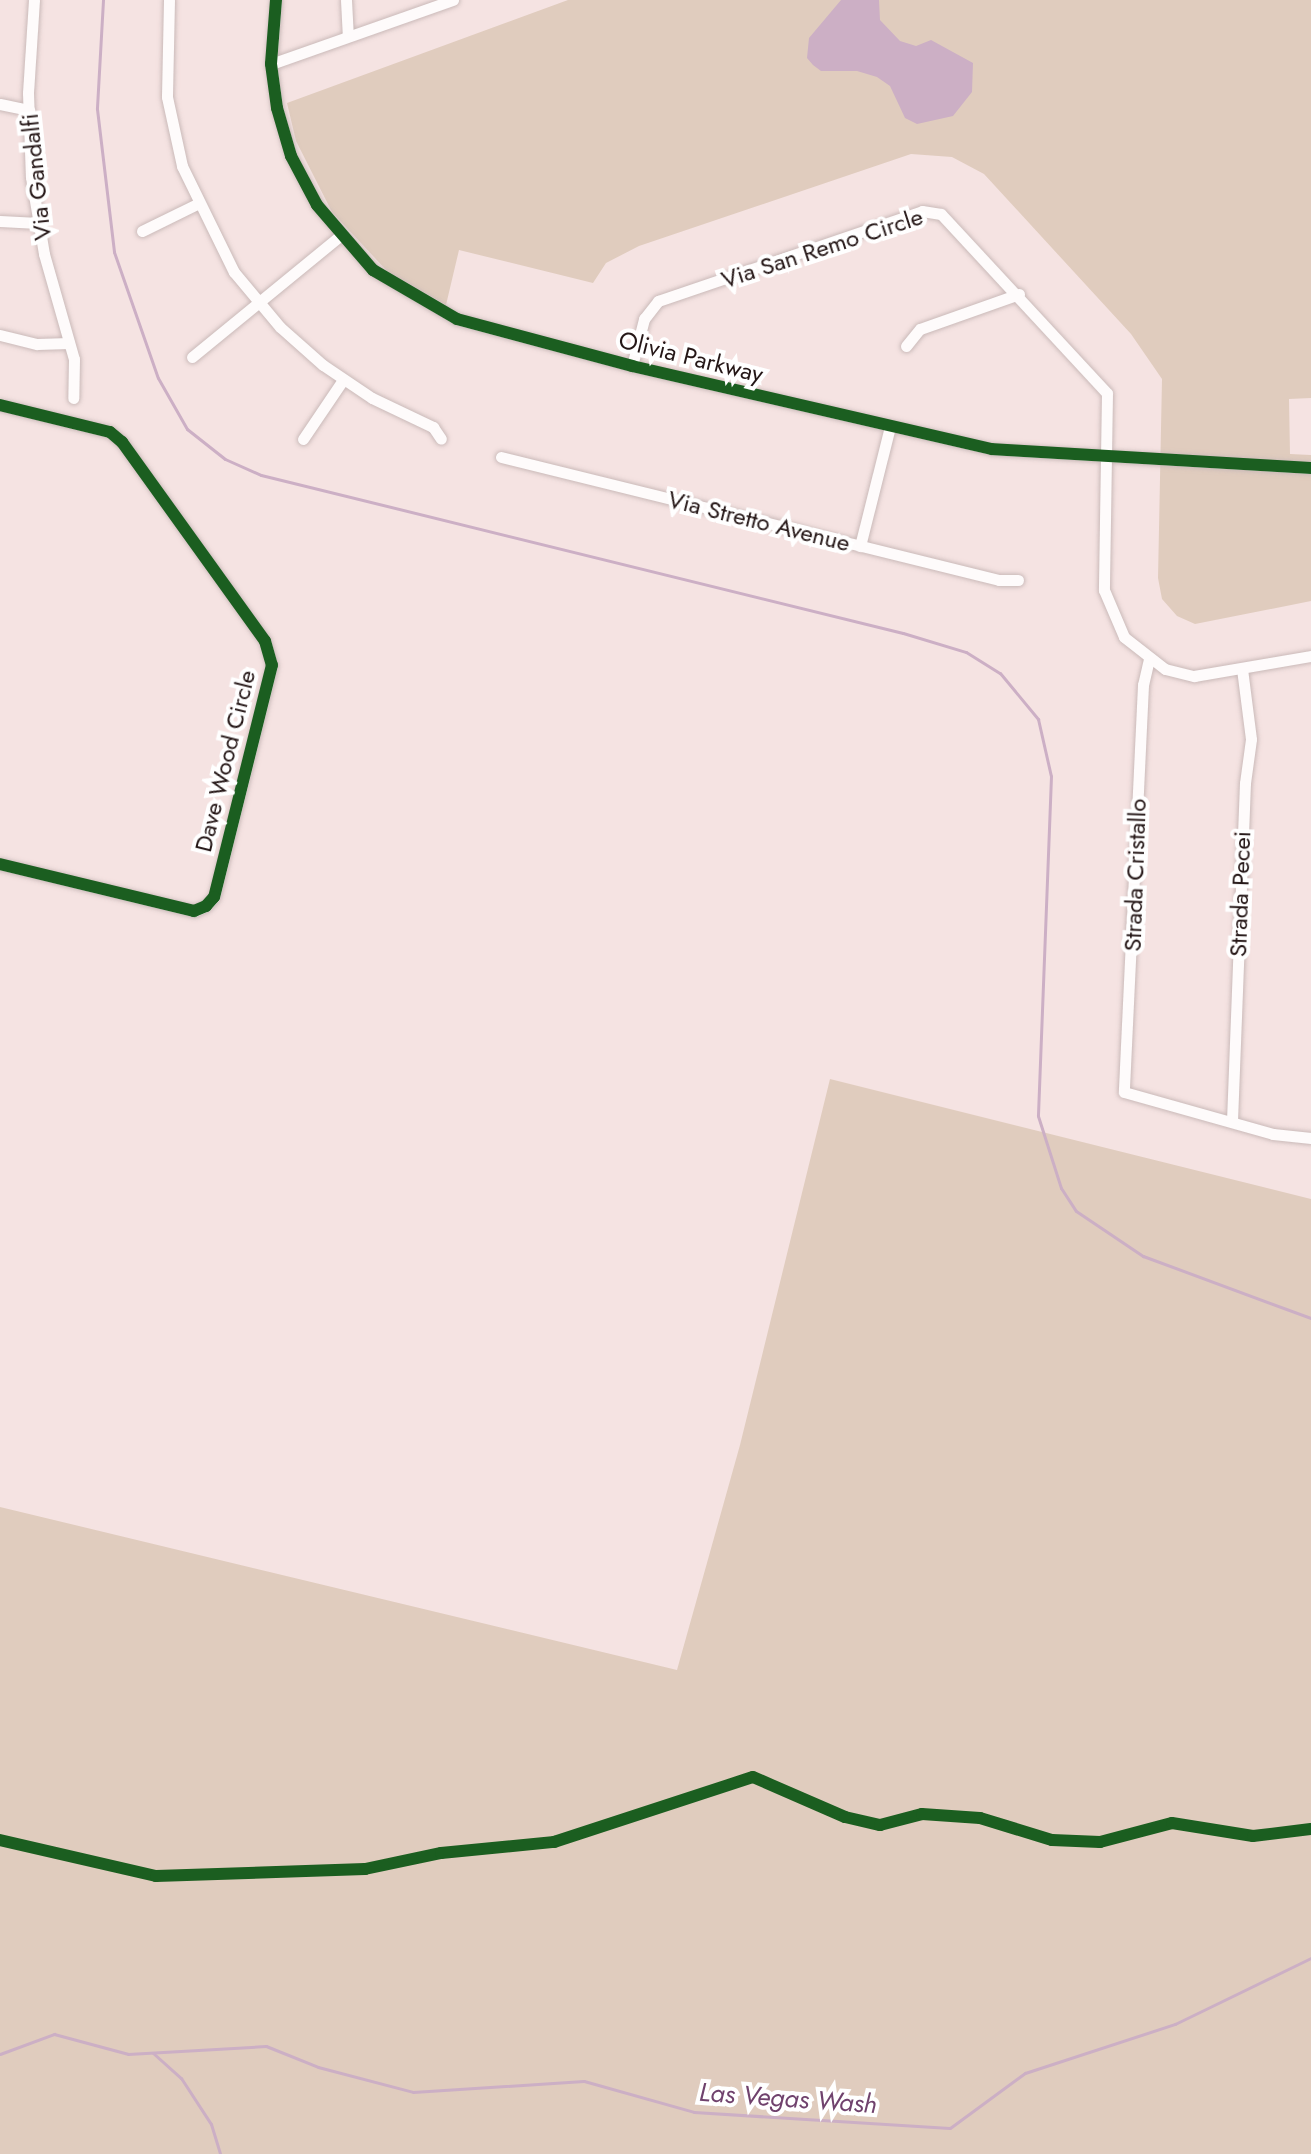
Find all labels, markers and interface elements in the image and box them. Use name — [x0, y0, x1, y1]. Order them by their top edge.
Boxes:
street label: Via Gandalfi — [15, 112, 57, 242]
street label: Via San Remo Circle — [718, 202, 926, 294]
street label: Olivia Parkway — [616, 325, 766, 389]
street label: Via Stretto Avenue — [665, 484, 853, 558]
street label: Dave Wood Circle — [188, 667, 262, 855]
street label: Strada Cristallo — [1118, 798, 1152, 952]
street label: Strada Pecei — [1223, 831, 1257, 957]
water label: Las Vegas Wash — [698, 2077, 878, 2121]

